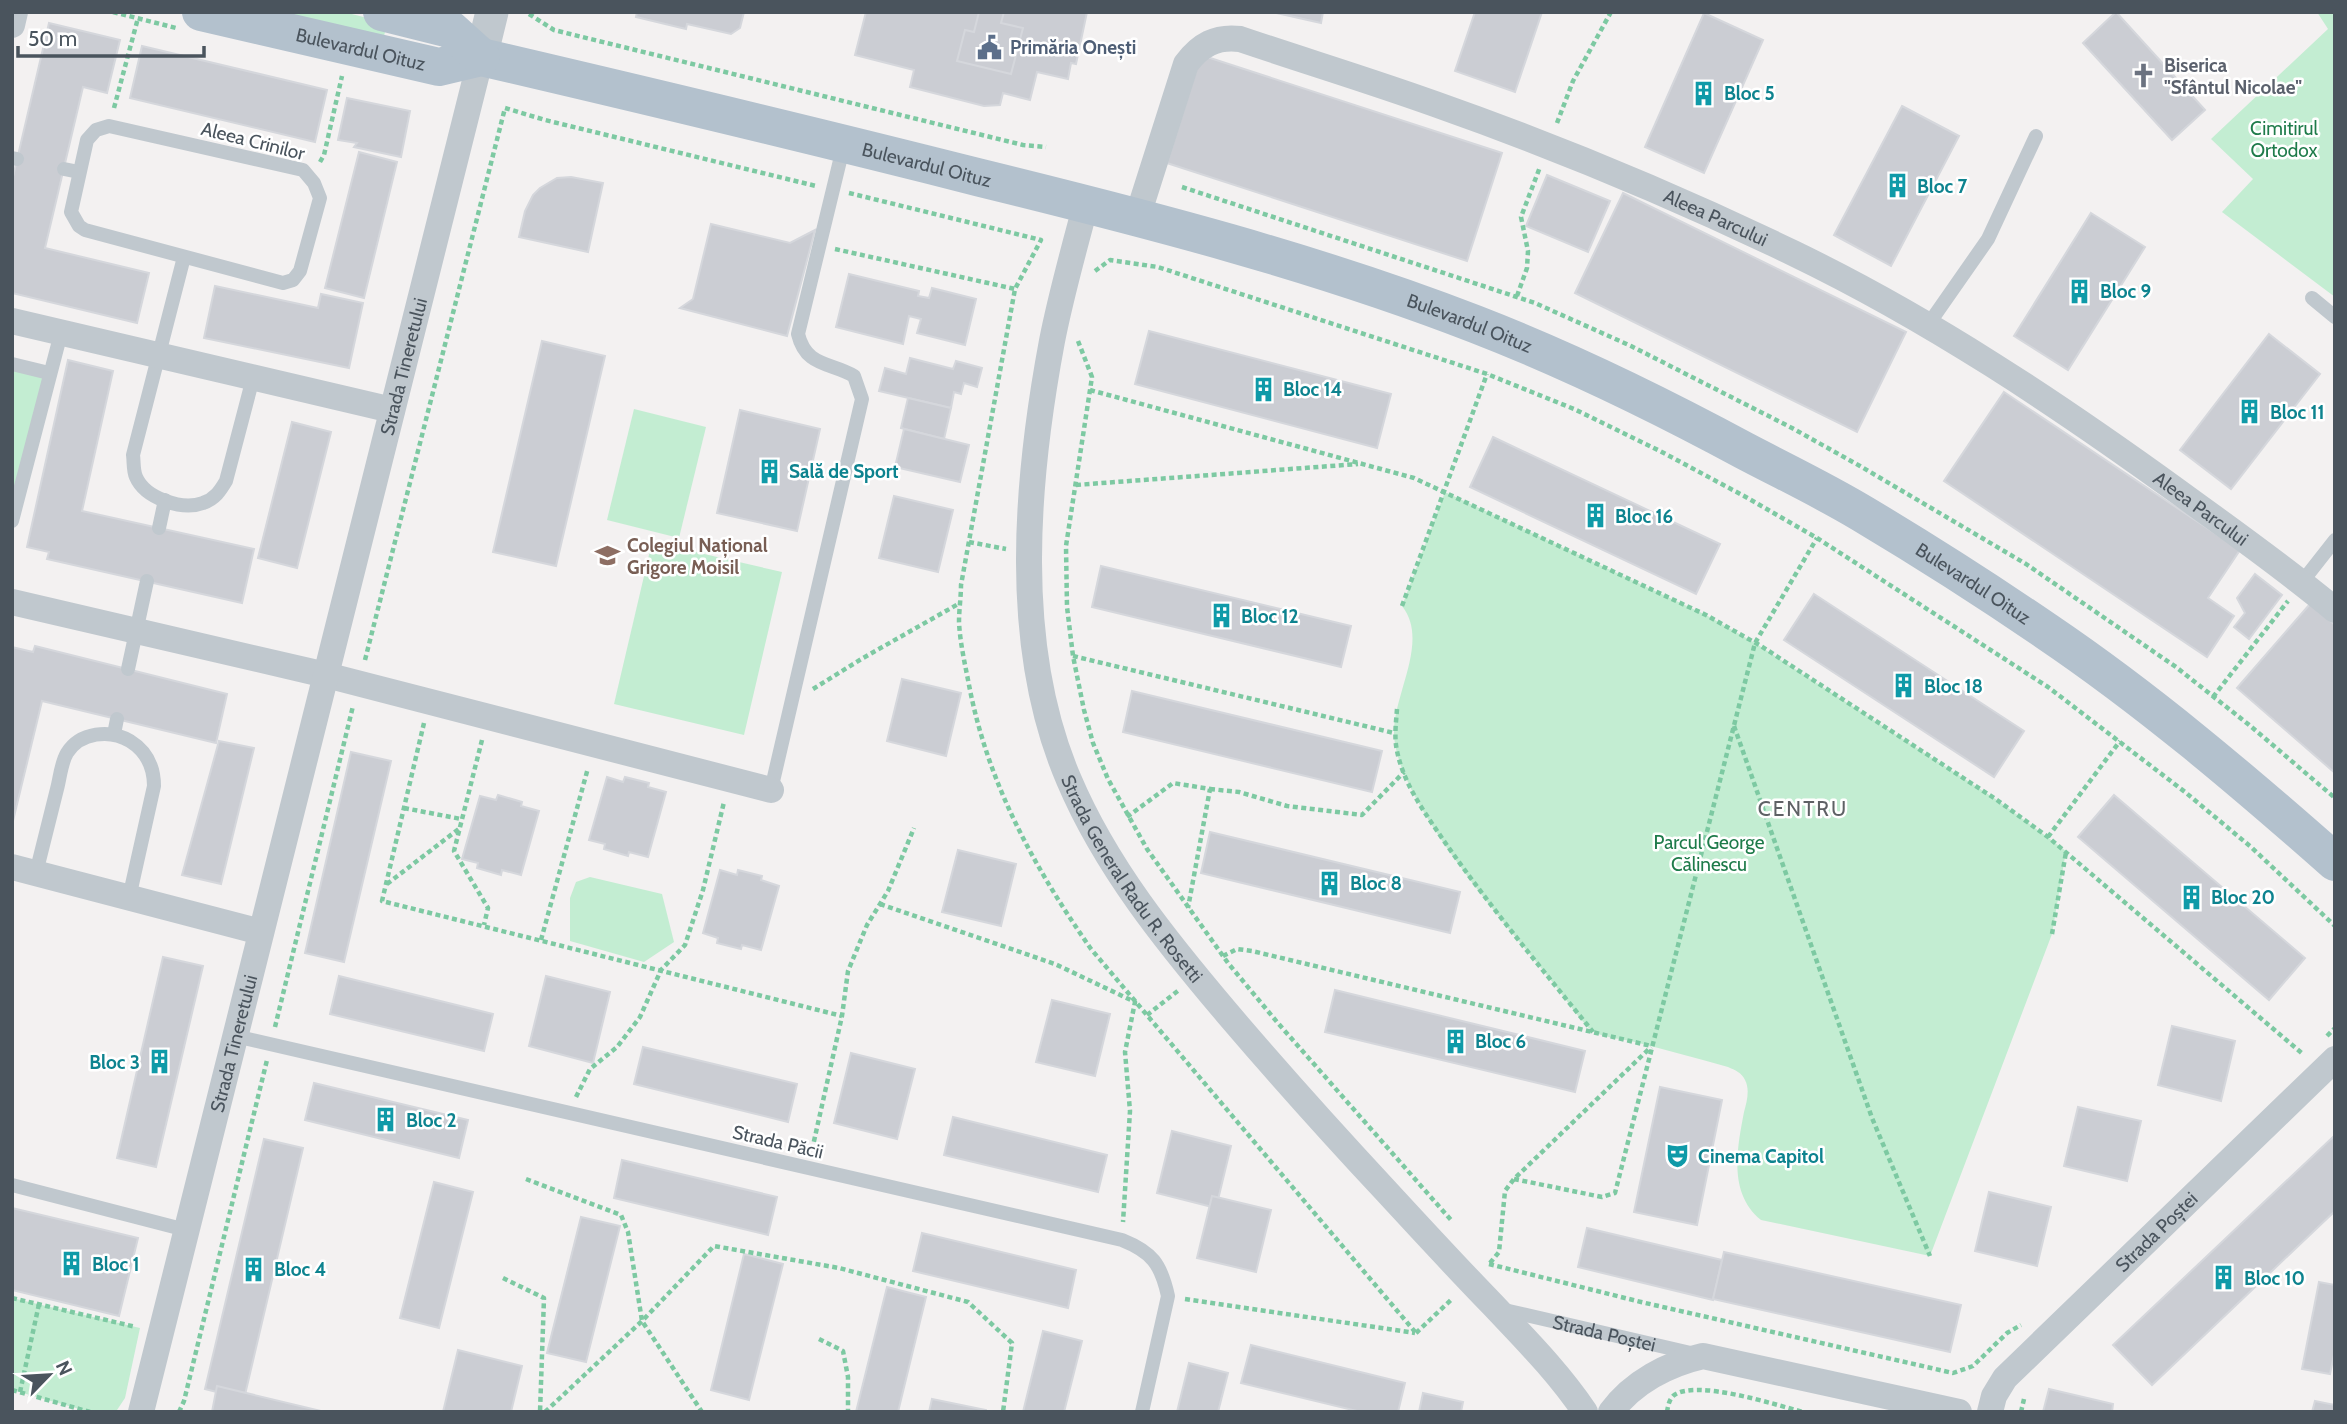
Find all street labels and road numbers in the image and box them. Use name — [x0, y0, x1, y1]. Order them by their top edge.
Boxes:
street label: Bulevardul Oituz — [294, 23, 428, 75]
street label: Aleea Crinilor — [199, 117, 307, 165]
street label: Bulevardul Oituz — [860, 137, 994, 192]
street label: Aleea Parcului — [1660, 184, 1771, 251]
street label: Bulevardul Oituz — [1404, 288, 1536, 358]
street label: Strada Tineretului — [375, 295, 432, 438]
street label: Aleea Parcului — [2149, 466, 2253, 550]
street label: Bulevardul Oituz — [1912, 538, 2035, 629]
street label: Strada General Radu R. Rosetti — [1057, 771, 1208, 987]
street label: Strada Tineretului — [205, 972, 262, 1115]
street label: Strada Păcii — [730, 1120, 826, 1164]
street label: Strada Poștei — [2110, 1187, 2202, 1277]
street label: Strada Poștei — [1550, 1310, 1658, 1356]

